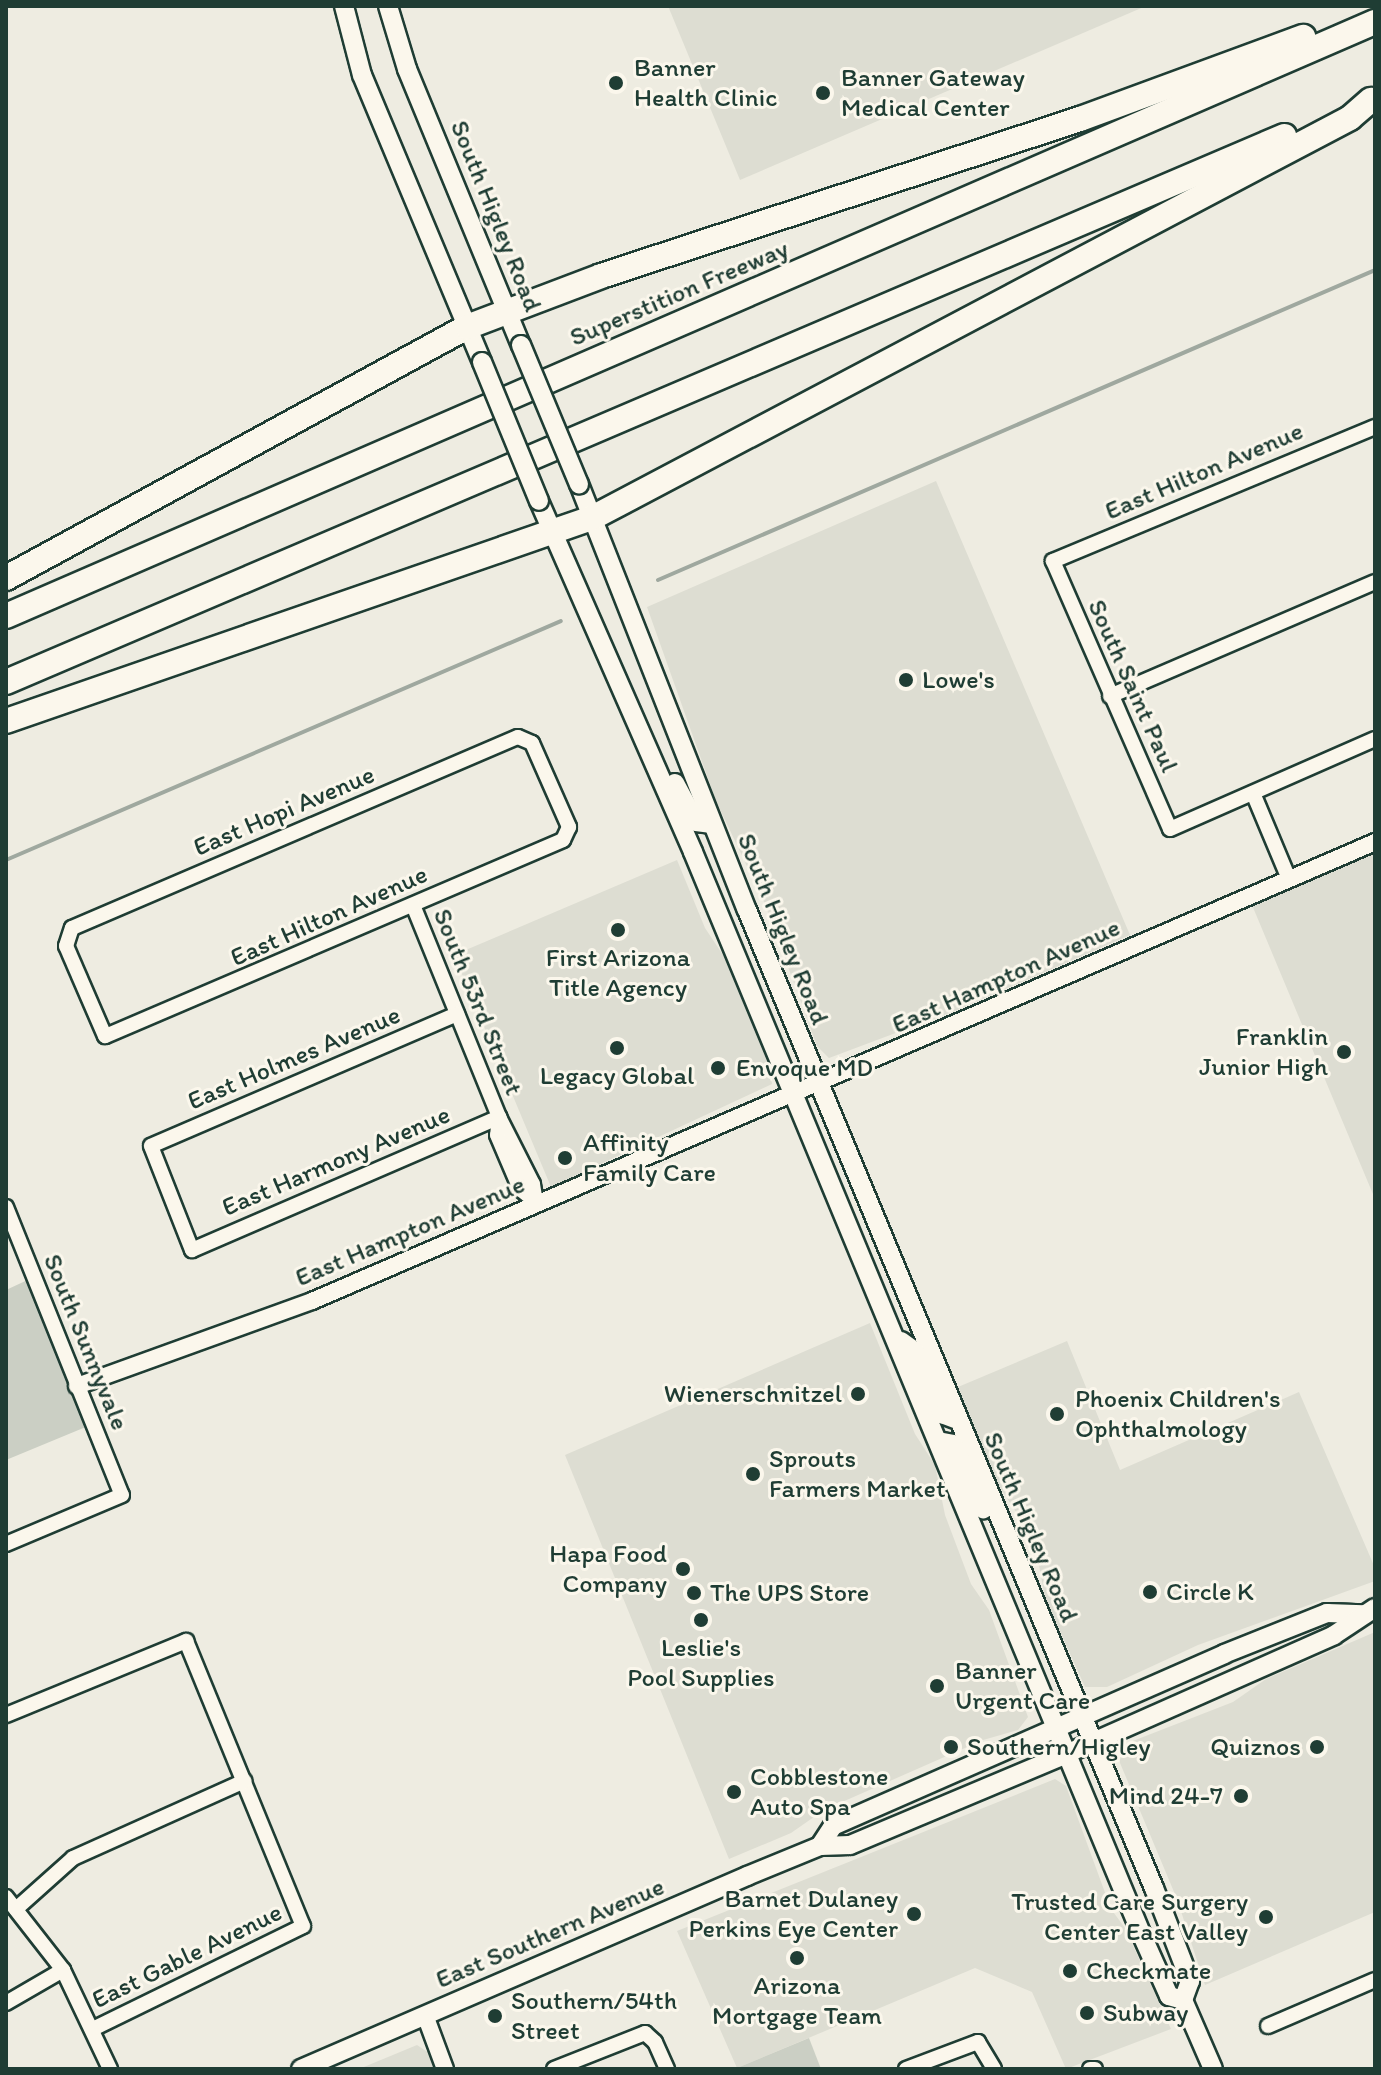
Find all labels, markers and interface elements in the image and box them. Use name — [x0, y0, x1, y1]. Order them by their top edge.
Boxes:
place label: Banner Health Clinic — [634, 52, 777, 114]
place label: Banner Gateway Medical Center — [841, 62, 1025, 124]
marker: Banner Health Clinic — [605, 72, 627, 94]
marker: Banner Gateway Medical Center — [812, 82, 834, 104]
street label: South Higley Road — [444, 116, 548, 316]
street label: Superstition Freeway — [565, 233, 793, 353]
street label: East Hilton Avenue — [1100, 415, 1308, 527]
street label: South Saint Paul — [1081, 595, 1185, 777]
place label: Lowe's — [922, 664, 995, 696]
marker: Lowe's — [897, 671, 915, 689]
street label: East Hopi Avenue — [189, 759, 379, 863]
street label: South Higley Road — [731, 829, 835, 1029]
street label: East Hilton Avenue — [226, 859, 432, 973]
street label: South 53rd Street — [427, 905, 529, 1099]
street label: East Hampton Avenue — [887, 912, 1125, 1040]
marker: First Arizona Title Agency — [609, 921, 627, 939]
place label: First Arizona Title Agency — [546, 942, 690, 1004]
street label: East Holmes Avenue — [184, 1000, 404, 1116]
place label: Franklin Junior High — [1200, 1021, 1328, 1082]
marker: Legacy Global — [608, 1039, 626, 1057]
marker: Franklin Junior High — [1335, 1043, 1353, 1061]
place label: Envoque MD — [736, 1052, 873, 1084]
marker: Envoque MD — [707, 1057, 729, 1079]
place label: Legacy Global — [540, 1060, 694, 1092]
street label: East Harmony Avenue — [217, 1099, 455, 1223]
place label: Affinity Family Care — [583, 1127, 716, 1188]
marker: Affinity Family Care — [554, 1147, 576, 1169]
street label: East Hampton Avenue — [291, 1169, 529, 1293]
street label: South Sunnyvale — [37, 1250, 135, 1434]
place label: Wienerschnitzel — [664, 1378, 842, 1410]
place label: Phoenix Children's Ophthalmology — [1075, 1383, 1281, 1444]
marker: Wienerschnitzel — [849, 1385, 867, 1403]
marker: Phoenix Children's Ophthalmology — [1046, 1403, 1068, 1425]
street label: South Higley Road — [977, 1428, 1085, 1626]
place label: Sprouts Farmers Market — [769, 1443, 946, 1504]
marker: Sprouts Farmers Market — [744, 1465, 762, 1483]
place label: Hapa Food Company — [550, 1538, 667, 1600]
marker: Hapa Food Company — [674, 1560, 692, 1578]
place label: Circle K — [1166, 1576, 1254, 1608]
place label: The UPS Store — [710, 1577, 869, 1609]
marker: Circle K — [1141, 1583, 1159, 1601]
marker: The UPS Store — [685, 1584, 703, 1602]
marker: Leslie's Pool Supplies — [692, 1611, 710, 1629]
place label: Leslie's Pool Supplies — [627, 1632, 775, 1694]
place label: Banner Urgent Care — [955, 1655, 1091, 1716]
marker: Banner Urgent Care — [926, 1675, 948, 1697]
place label: Southern/Higley — [967, 1731, 1151, 1763]
place label: Quiznos — [1210, 1731, 1301, 1763]
marker: Southern/Higley — [942, 1738, 960, 1756]
marker: Quiznos — [1308, 1738, 1326, 1756]
place label: Cobblestone Auto Spa — [750, 1761, 888, 1822]
place label: Mind 24-7 — [1109, 1780, 1223, 1812]
marker: Cobblestone Auto Spa — [725, 1783, 743, 1801]
marker: Mind 24-7 — [1230, 1785, 1252, 1807]
street label: East Southern Avenue — [431, 1871, 669, 1995]
place label: Barnet Dulaney Perkins Eye Center — [688, 1883, 898, 1944]
place label: Trusted Care Surgery Center East Valley — [1011, 1886, 1248, 1948]
street label: East Gable Avenue — [87, 1897, 287, 2015]
marker: Barnet Dulaney Perkins Eye Center — [905, 1905, 923, 1923]
marker: Trusted Care Surgery Center East Valley — [1255, 1906, 1277, 1928]
marker: Arizona Mortgage Team — [788, 1949, 806, 1967]
place label: Checkmate — [1086, 1955, 1211, 1987]
marker: Checkmate — [1061, 1962, 1079, 1980]
place label: Arizona Mortgage Team — [712, 1970, 882, 2032]
place label: Southern/54th Street — [511, 1985, 677, 2046]
place label: Subway — [1103, 1997, 1188, 2029]
marker: Subway — [1078, 2004, 1096, 2022]
marker: Southern/54th Street — [486, 2007, 504, 2025]

